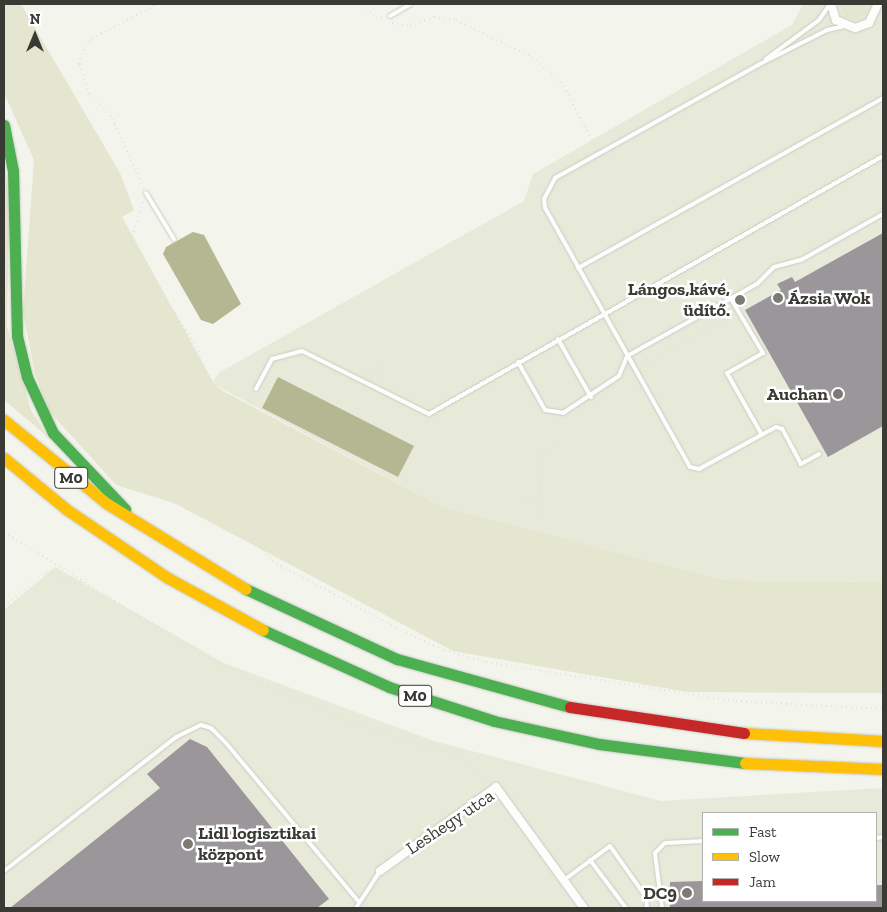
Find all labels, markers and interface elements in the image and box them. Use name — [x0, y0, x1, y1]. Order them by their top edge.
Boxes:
north arrow — [10, 10, 60, 60]
text: N — [30, 11, 40, 28]
place label: Lángos,kávé, üdítő. — [628, 279, 730, 322]
place label: Ázsia Wok — [788, 287, 871, 309]
marker: Ázsia Wok — [772, 292, 784, 304]
marker: Lángos,kávé, üdítő. — [734, 294, 746, 306]
place label: Auchan — [767, 383, 828, 405]
marker: Auchan — [832, 388, 844, 400]
road number: M0 — [54, 464, 88, 492]
road number: M0 — [398, 682, 432, 709]
street label: Leshegy utca — [402, 785, 498, 859]
legend — [702, 812, 877, 902]
place label: Lidl logisztikai központ — [198, 823, 316, 866]
text: Fast — [749, 823, 777, 841]
marker: Lidl logisztikai központ — [182, 838, 194, 850]
text: Slow — [749, 848, 780, 866]
text: Jam — [749, 873, 776, 891]
place label: DC9 — [643, 882, 677, 904]
marker: DC9 — [681, 887, 693, 899]

